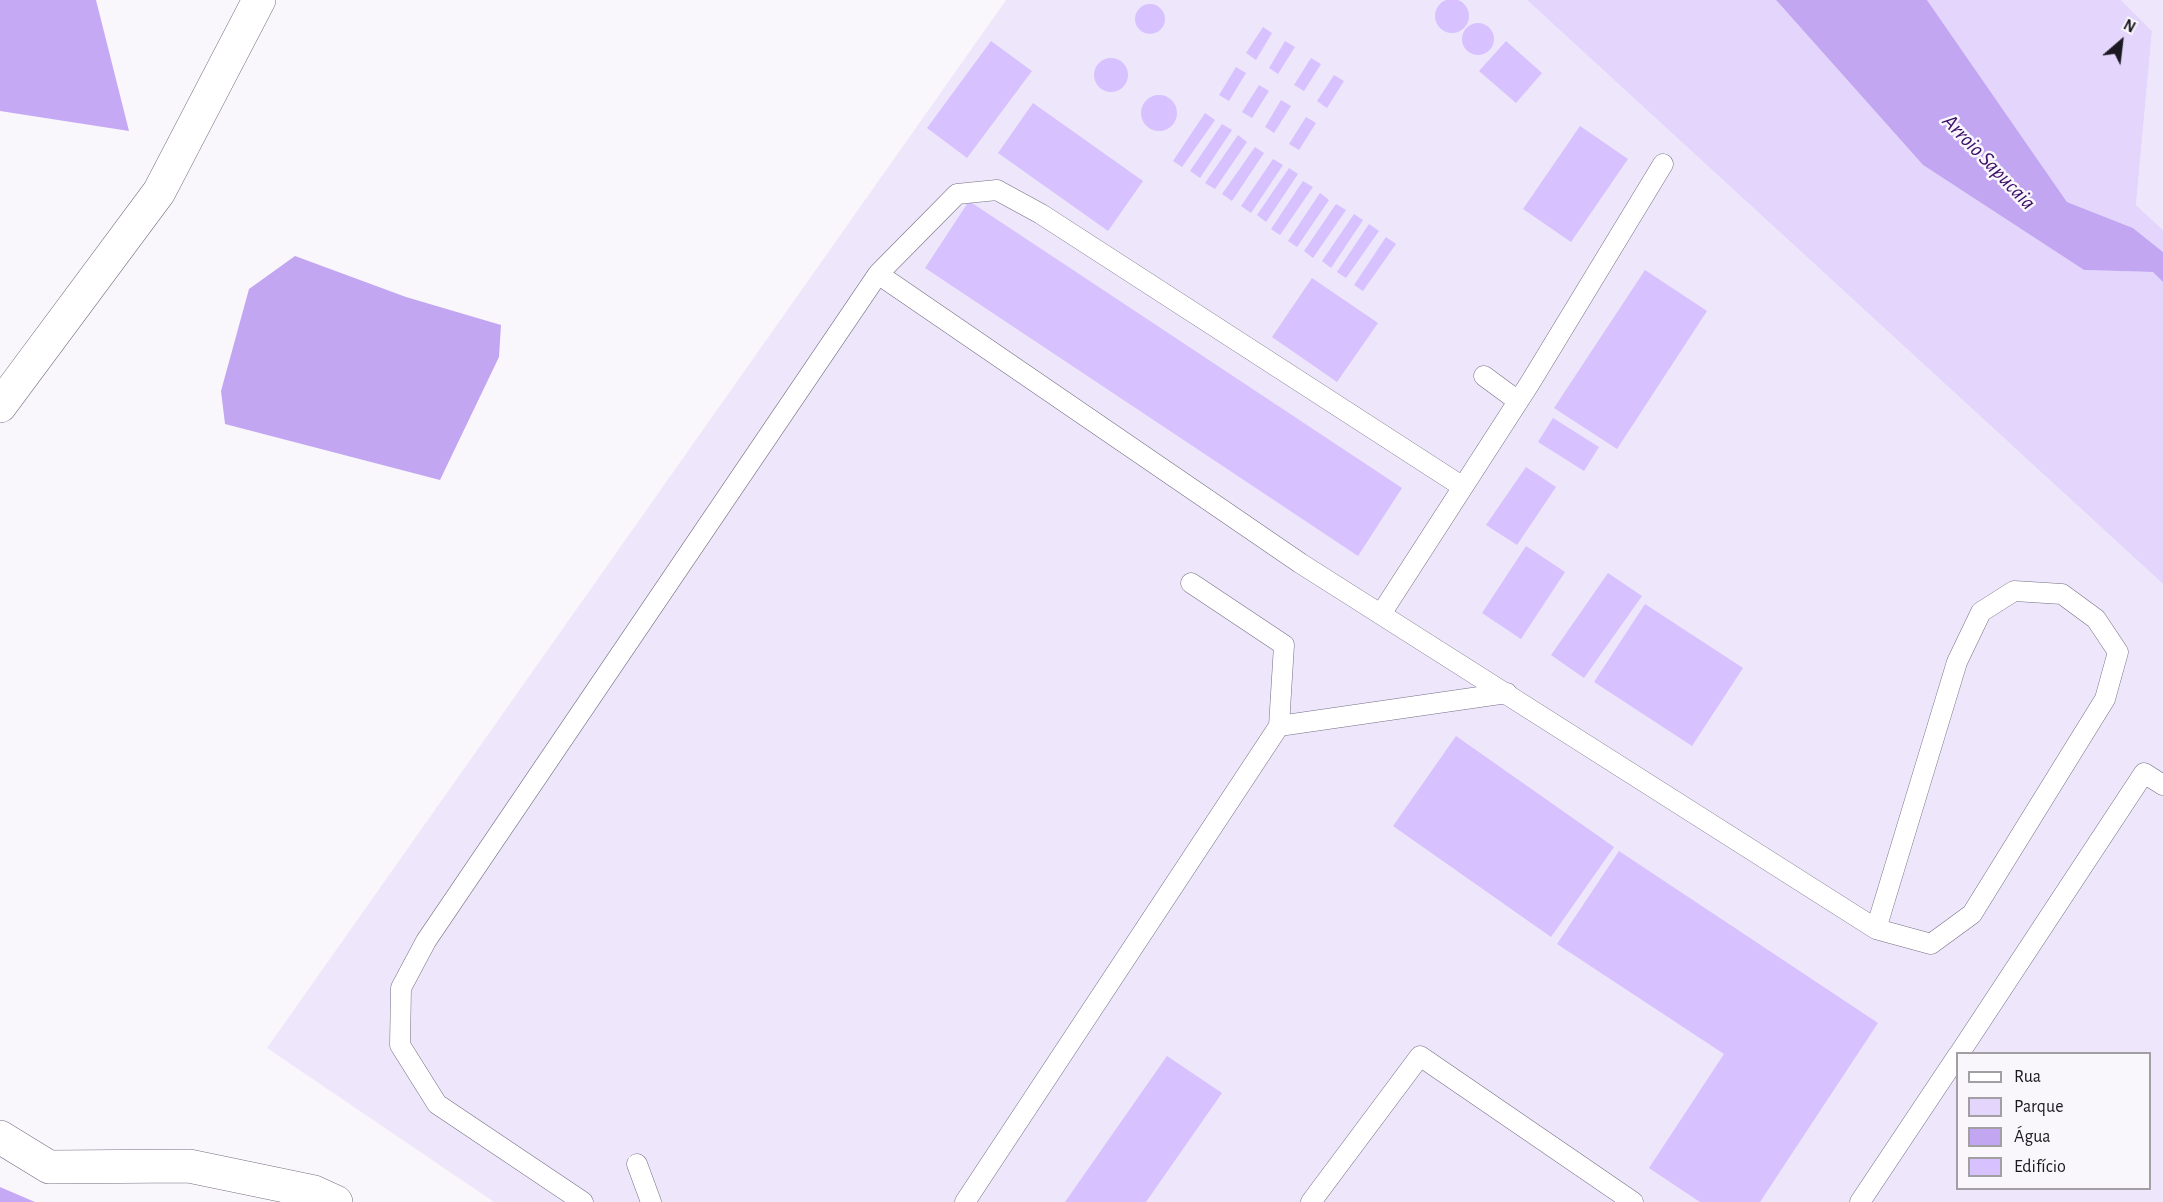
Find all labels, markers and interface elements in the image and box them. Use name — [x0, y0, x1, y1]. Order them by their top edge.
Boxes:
north arrow — [2091, 12, 2151, 72]
text: N — [2121, 16, 2138, 36]
water label: Arroio Sapucaia — [1937, 109, 2041, 215]
legend — [1956, 1052, 2151, 1190]
text: Rua — [2014, 1068, 2041, 1086]
text: Parque — [2014, 1098, 2063, 1116]
text: Água — [2014, 1128, 2051, 1146]
text: Edifício — [2014, 1158, 2066, 1176]

